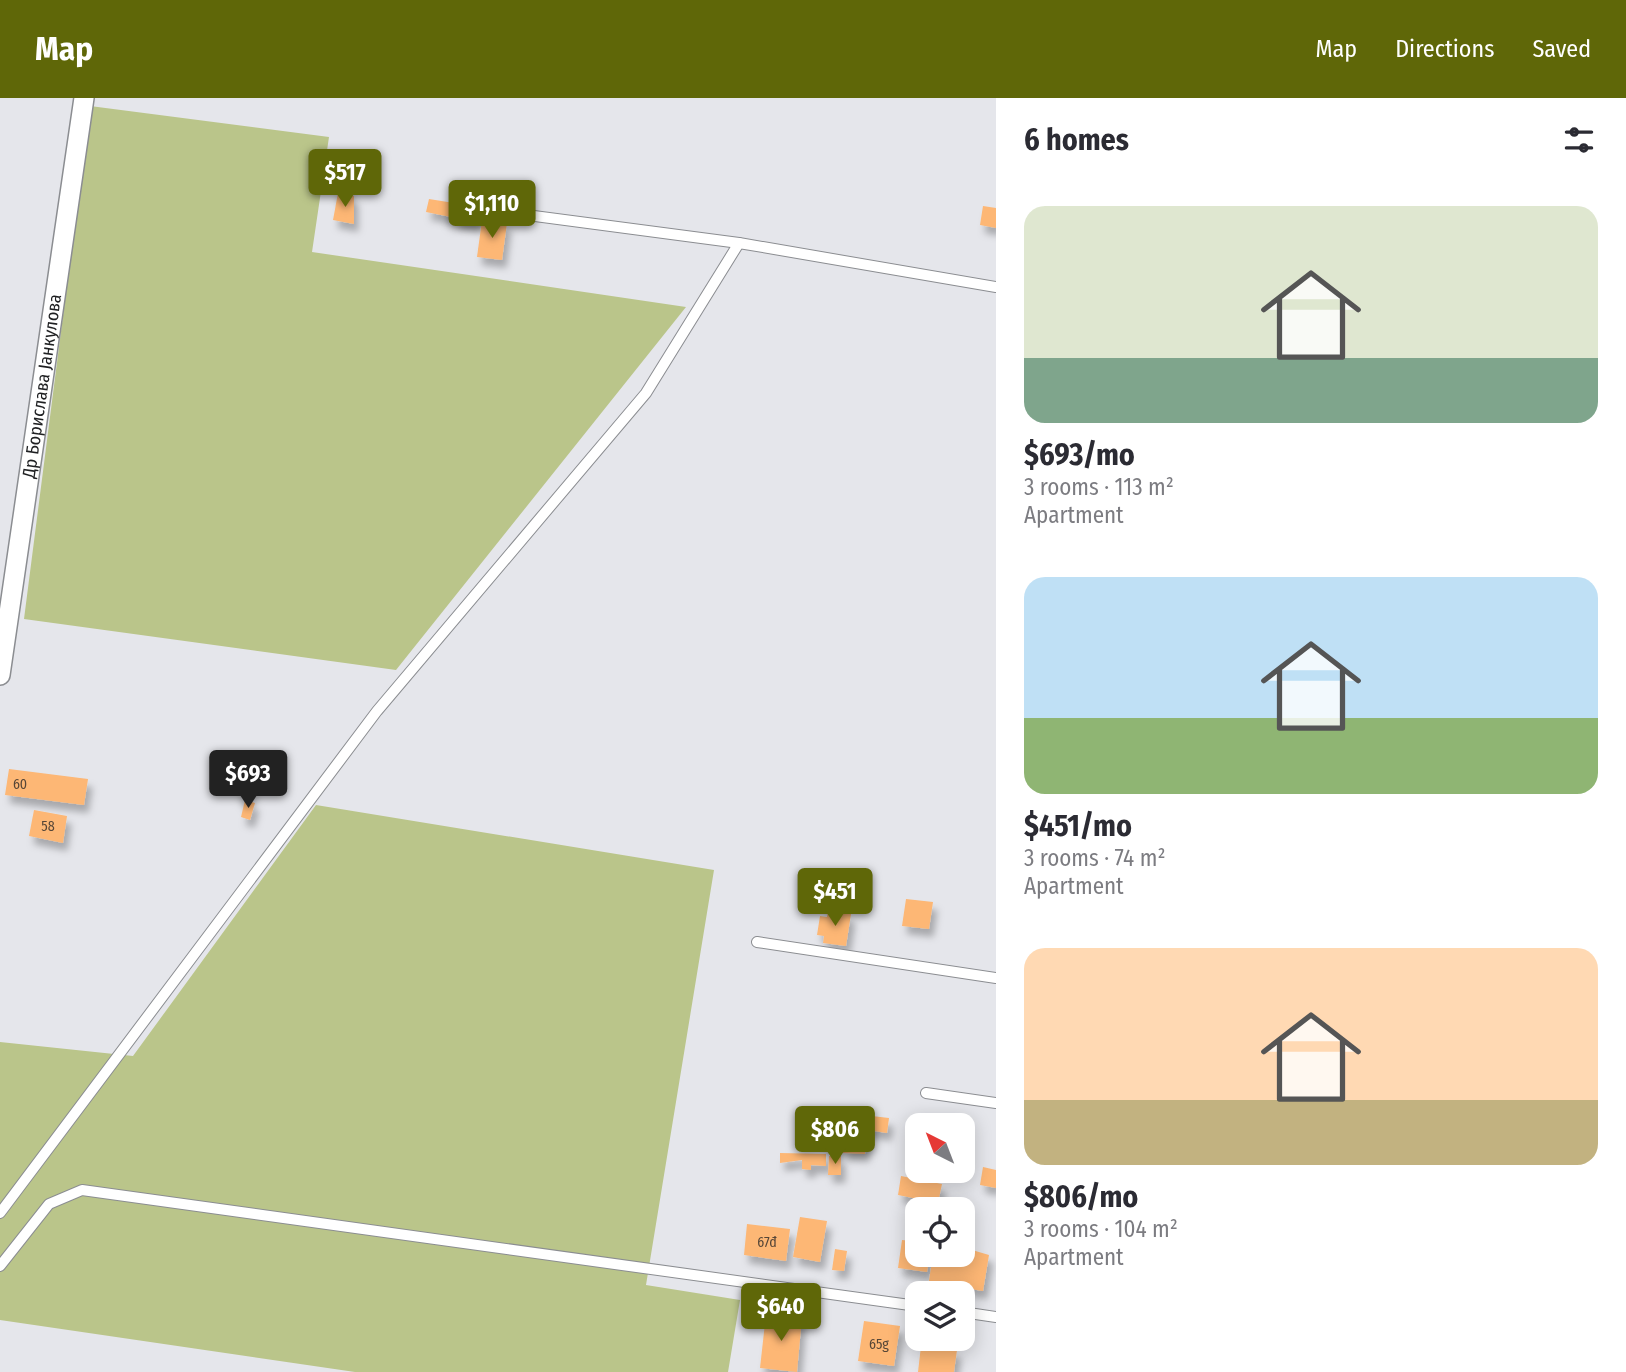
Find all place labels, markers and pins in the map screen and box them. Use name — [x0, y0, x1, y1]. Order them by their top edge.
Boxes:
pin: $517 — [304, 150, 386, 209]
pin: $1,110 — [435, 180, 549, 240]
pin: $693 — [207, 750, 289, 810]
pin: $451 — [794, 868, 876, 928]
pin: $806 — [794, 1107, 876, 1166]
pin: $640 — [740, 1284, 822, 1343]

